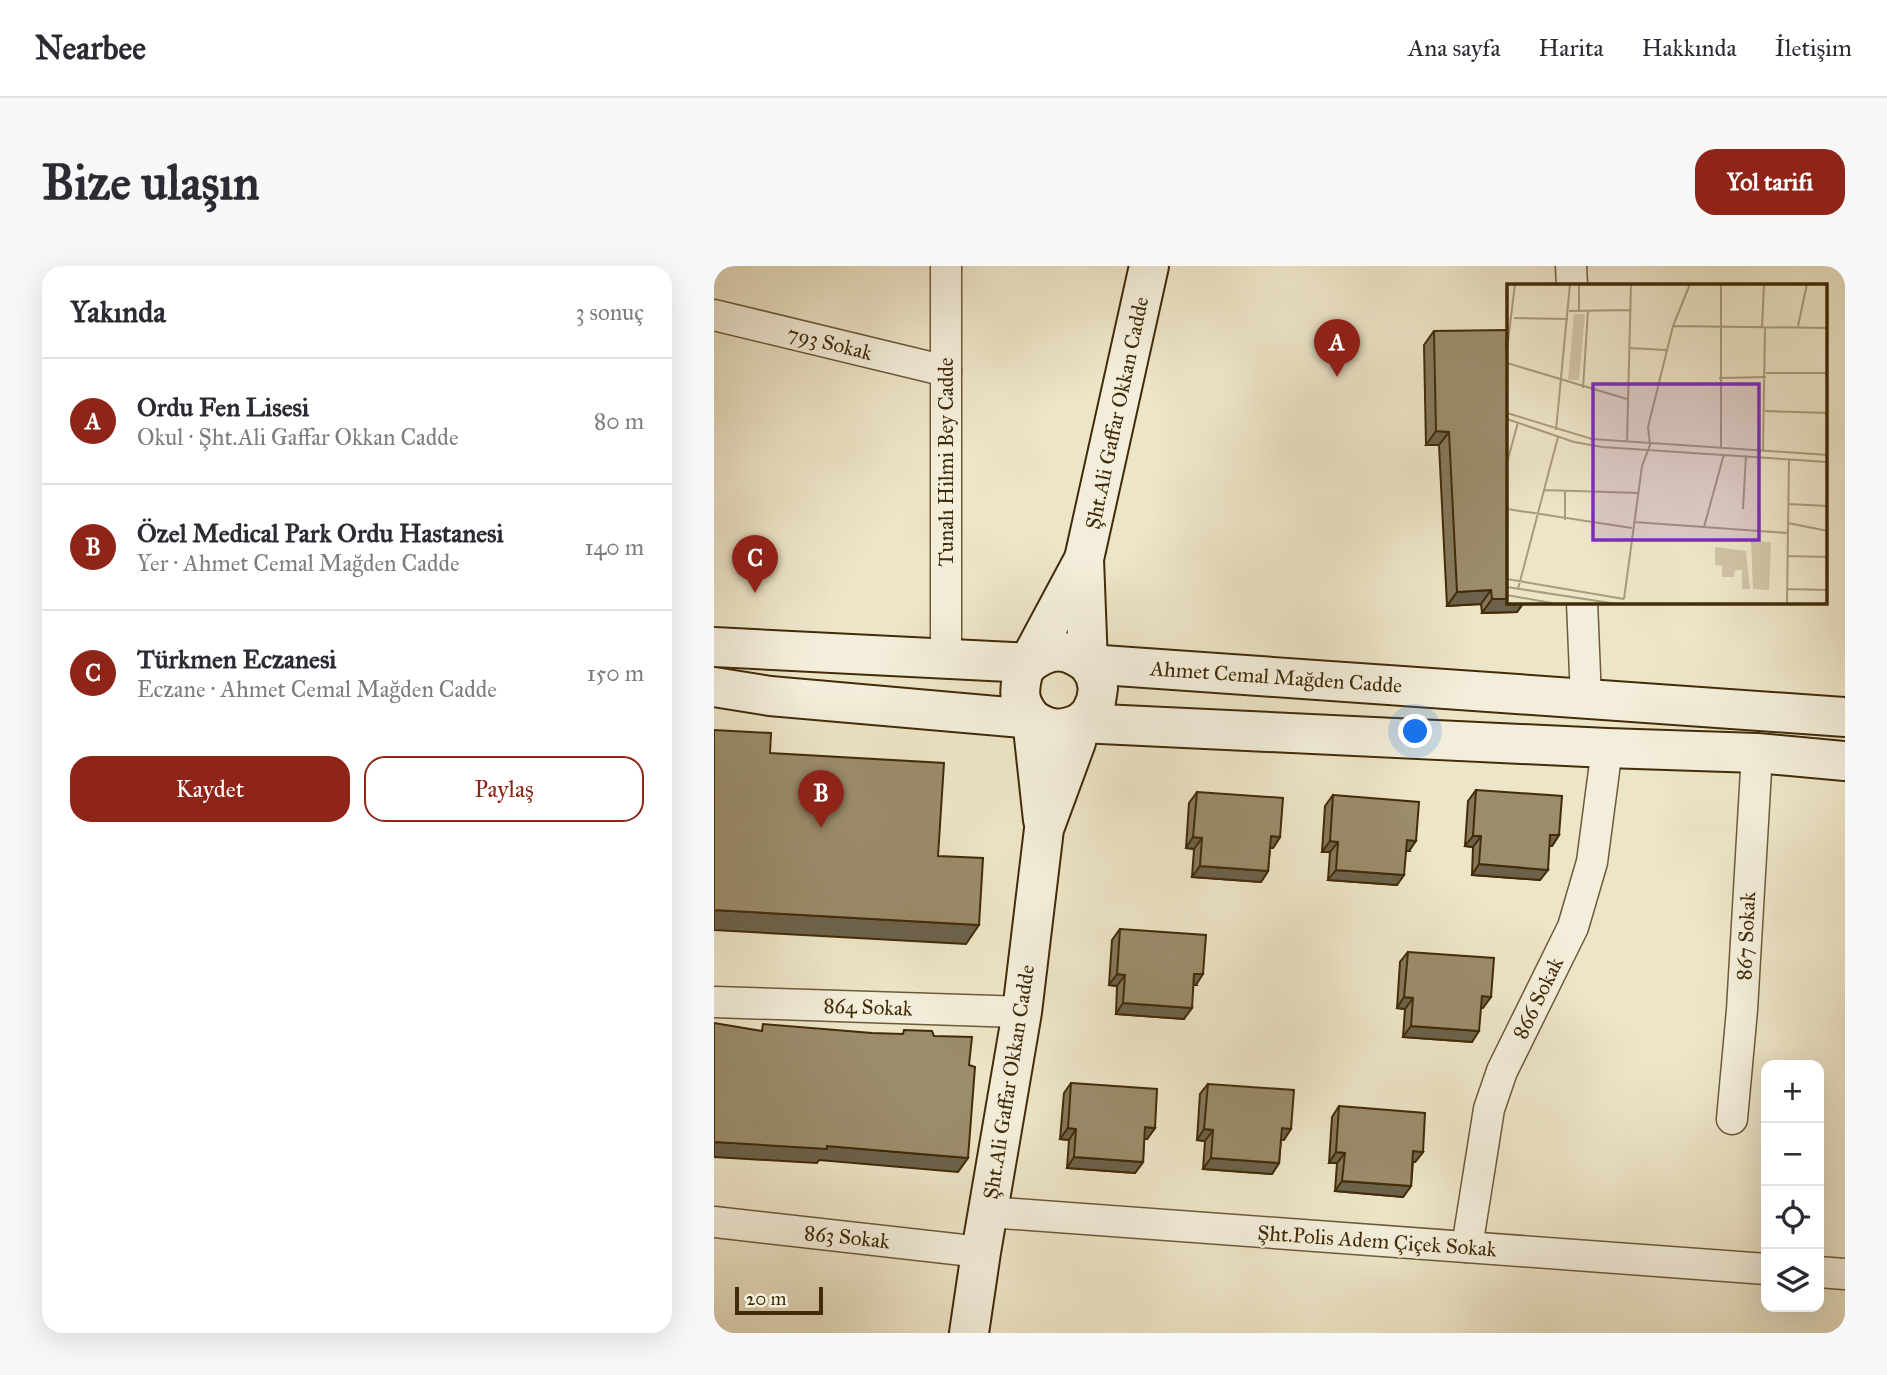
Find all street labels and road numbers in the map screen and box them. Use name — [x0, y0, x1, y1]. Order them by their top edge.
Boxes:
street label: Şht.Ali Gaffar Okkan Cadde — [1080, 294, 1154, 532]
street label: 793 Sokak — [785, 320, 875, 366]
street label: Tunalı Hilmi Bey Cadde — [933, 357, 959, 566]
street label: Ahmet Cemal Mağden Cadde — [1148, 655, 1403, 699]
street label: 867 Sokak — [1731, 891, 1761, 981]
street label: 866 Sokak — [1507, 952, 1569, 1043]
street label: Şht.Ali Gaffar Okkan Cadde — [978, 962, 1040, 1201]
street label: 864 Sokak — [823, 992, 913, 1022]
street label: 863 Sokak — [803, 1220, 891, 1254]
street label: Şht.Polis Adem Çiçek Sokak — [1257, 1220, 1498, 1262]

